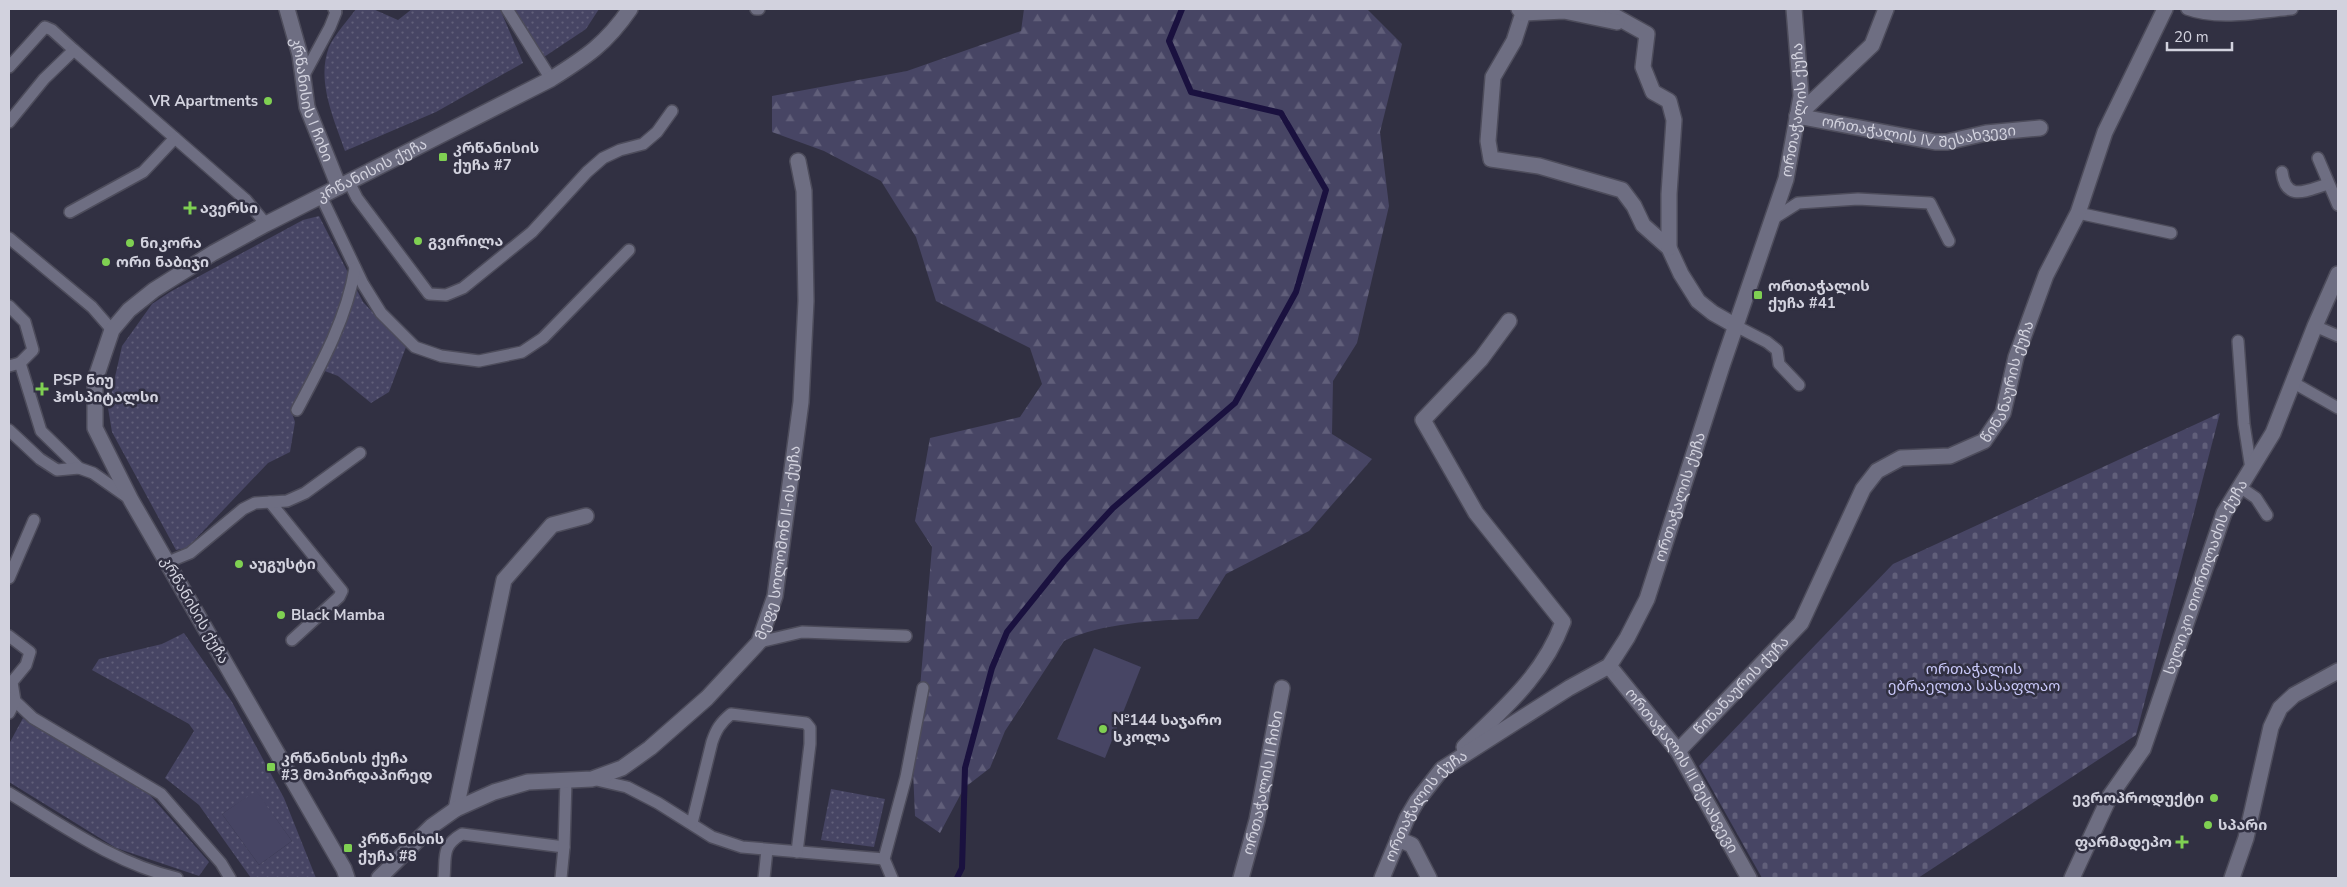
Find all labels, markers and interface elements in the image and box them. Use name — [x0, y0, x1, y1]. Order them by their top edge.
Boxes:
scale bar — [2167, 20, 2232, 52]
text: 20 m — [2174, 27, 2209, 47]
street label: კრწანისის I ჩიხი — [285, 35, 338, 165]
street label: ორთაჭალის ქუჩა — [1777, 42, 1811, 179]
place label: VR Apartments — [148, 91, 258, 111]
marker: VR Apartments — [262, 95, 274, 107]
street label: ორთაჭალის IV შესახვევი — [1820, 111, 2017, 152]
street label: კრწანისის ქუჩა — [313, 134, 430, 207]
place label: კრწანისის ქუჩა #7 — [453, 138, 539, 175]
marker: კრწანისის ქუჩა #7 — [437, 151, 449, 163]
place label: ავერსი — [200, 198, 258, 218]
marker: ავერსი — [184, 202, 196, 214]
place label: გვირილა — [428, 231, 504, 251]
place label: ნიკორა — [140, 233, 202, 253]
marker: გვირილა — [412, 235, 424, 247]
marker: ნიკორა — [124, 237, 136, 249]
place label: ორი ნაბიჯი — [116, 252, 209, 272]
marker: ორი ნაბიჯი — [100, 256, 112, 268]
place label: ორთაჭალის ქუჩა #41 — [1768, 276, 1870, 313]
marker: ორთაჭალის ქუჩა #41 — [1752, 289, 1764, 301]
street label: წინანაურის ქუჩა — [1976, 318, 2038, 447]
place label: PSP ნიუ ჰოსპიტალსი — [53, 370, 159, 407]
marker: PSP ნიუ ჰოსპიტალსი — [35, 382, 49, 396]
street label: ორთაჭალის ქუჩა — [1650, 429, 1710, 564]
street label: მეფე სოლომონ II-ის ქუჩა — [750, 444, 805, 643]
street label: სულიკო თორთლაძის ქუჩა — [2159, 476, 2252, 677]
street label: კრწანისის ქუჩა — [156, 553, 234, 667]
place label: აუგუსტი — [249, 554, 316, 574]
marker: აუგუსტი — [233, 558, 245, 570]
place label: Black Mamba — [291, 605, 385, 625]
marker: Black Mamba — [275, 609, 287, 621]
street label: წინანაურის ქუჩა — [1689, 632, 1793, 739]
park label: ორთაჭალის ებრაელთა სასაფლაო — [1888, 659, 2060, 696]
street label: ორთაჭალის III შესახვევი — [1621, 684, 1743, 857]
street label: ორთაჭალის II ჩიხი — [1238, 709, 1288, 857]
place label: №144 საჯარო სკოლა — [1113, 710, 1222, 747]
marker: №144 საჯარო სკოლა — [1097, 723, 1109, 735]
street label: ორთაჭალის ქუჩა — [1380, 745, 1471, 865]
place label: კრწანისის ქუჩა #3 მოპირდაპირედ — [281, 748, 433, 785]
marker: კრწანისის ქუჩა #3 მოპირდაპირედ — [265, 761, 277, 773]
place label: ევროპროდუქტი — [2072, 788, 2204, 808]
marker: ევროპროდუქტი — [2208, 792, 2220, 804]
place label: სპარი — [2218, 815, 2267, 835]
marker: სპარი — [2202, 819, 2214, 831]
place label: კრწანისის ქუჩა #8 — [358, 829, 444, 866]
place label: ფარმადეპო — [2075, 832, 2172, 852]
marker: ფარმადეპო — [2176, 836, 2188, 848]
marker: კრწანისის ქუჩა #8 — [342, 842, 354, 854]

